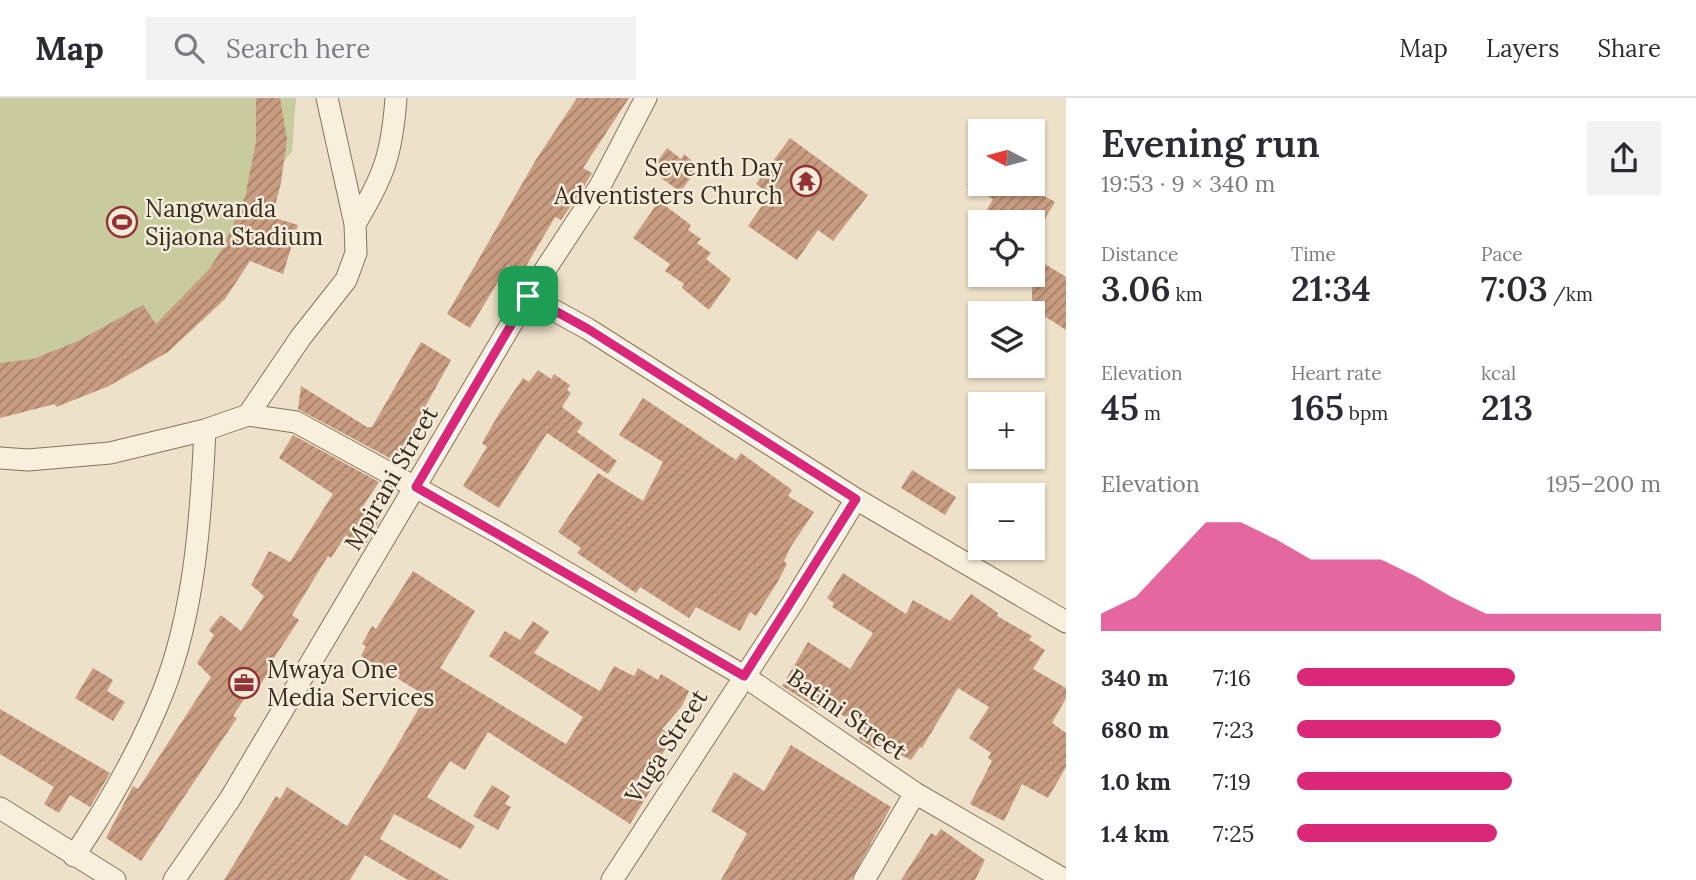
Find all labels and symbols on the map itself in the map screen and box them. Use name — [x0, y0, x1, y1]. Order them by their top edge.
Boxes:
north arrow — [968, 119, 1045, 196]
place label: Seventh Day Adventisters Church — [553, 152, 783, 211]
temple icon: Seventh Day Adventisters Church — [789, 164, 823, 198]
place label: Nangwanda Sijaona Stadium — [145, 193, 323, 252]
sports icon: Nangwanda Sijaona Stadium — [105, 205, 139, 239]
pin — [498, 266, 558, 326]
street label: Mpirani Street — [337, 400, 445, 556]
place label: Mwaya One Media Services — [267, 654, 434, 713]
street label: Batini Street — [781, 661, 913, 767]
office icon: Mwaya One Media Services — [227, 666, 261, 700]
street label: Vuga Street — [617, 683, 715, 810]

